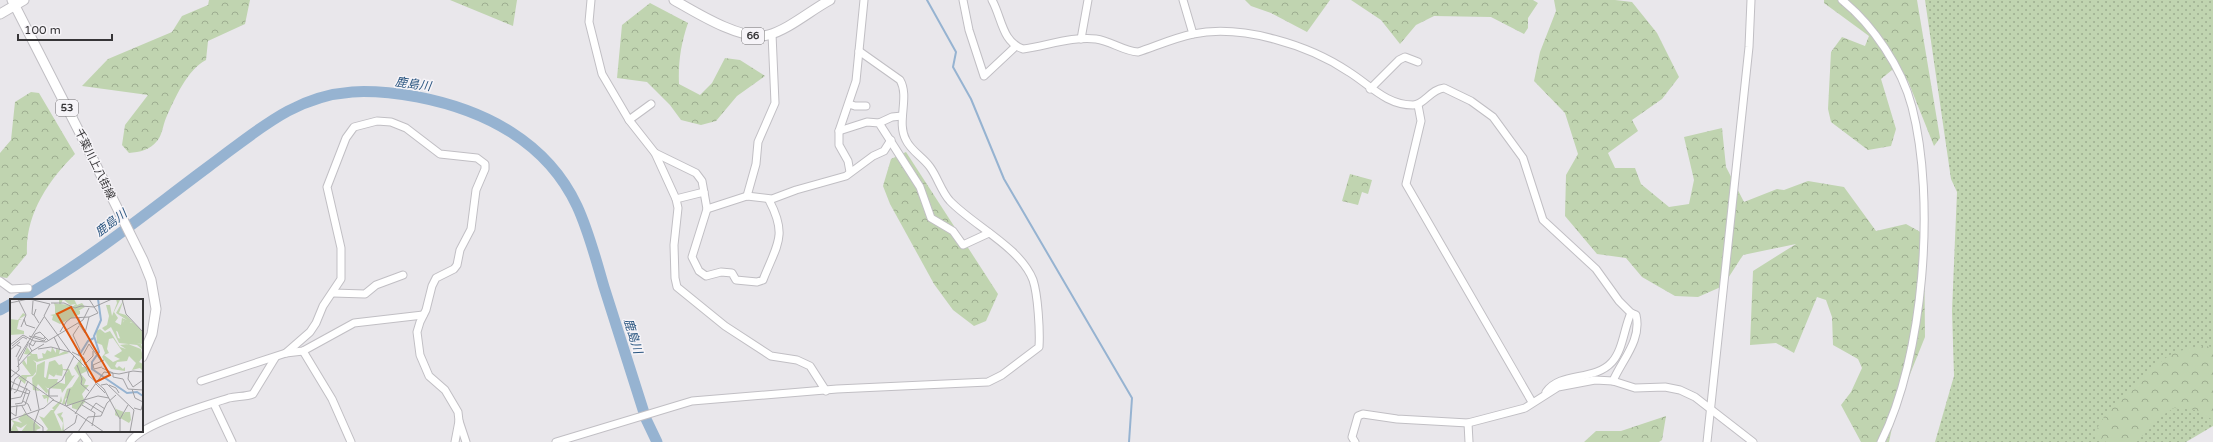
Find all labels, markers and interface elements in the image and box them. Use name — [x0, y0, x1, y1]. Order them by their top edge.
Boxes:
scale bar — [18, 16, 112, 42]
text: 100 m — [24, 23, 61, 37]
road number: 66 — [742, 28, 764, 44]
water label: 鹿島川 — [394, 75, 434, 94]
road number: 53 — [56, 100, 78, 116]
street label: 千葉川上八街線 — [72, 127, 118, 201]
water label: 鹿島川 — [92, 205, 131, 239]
inset map — [10, 299, 143, 432]
water label: 鹿島川 — [621, 317, 646, 357]

